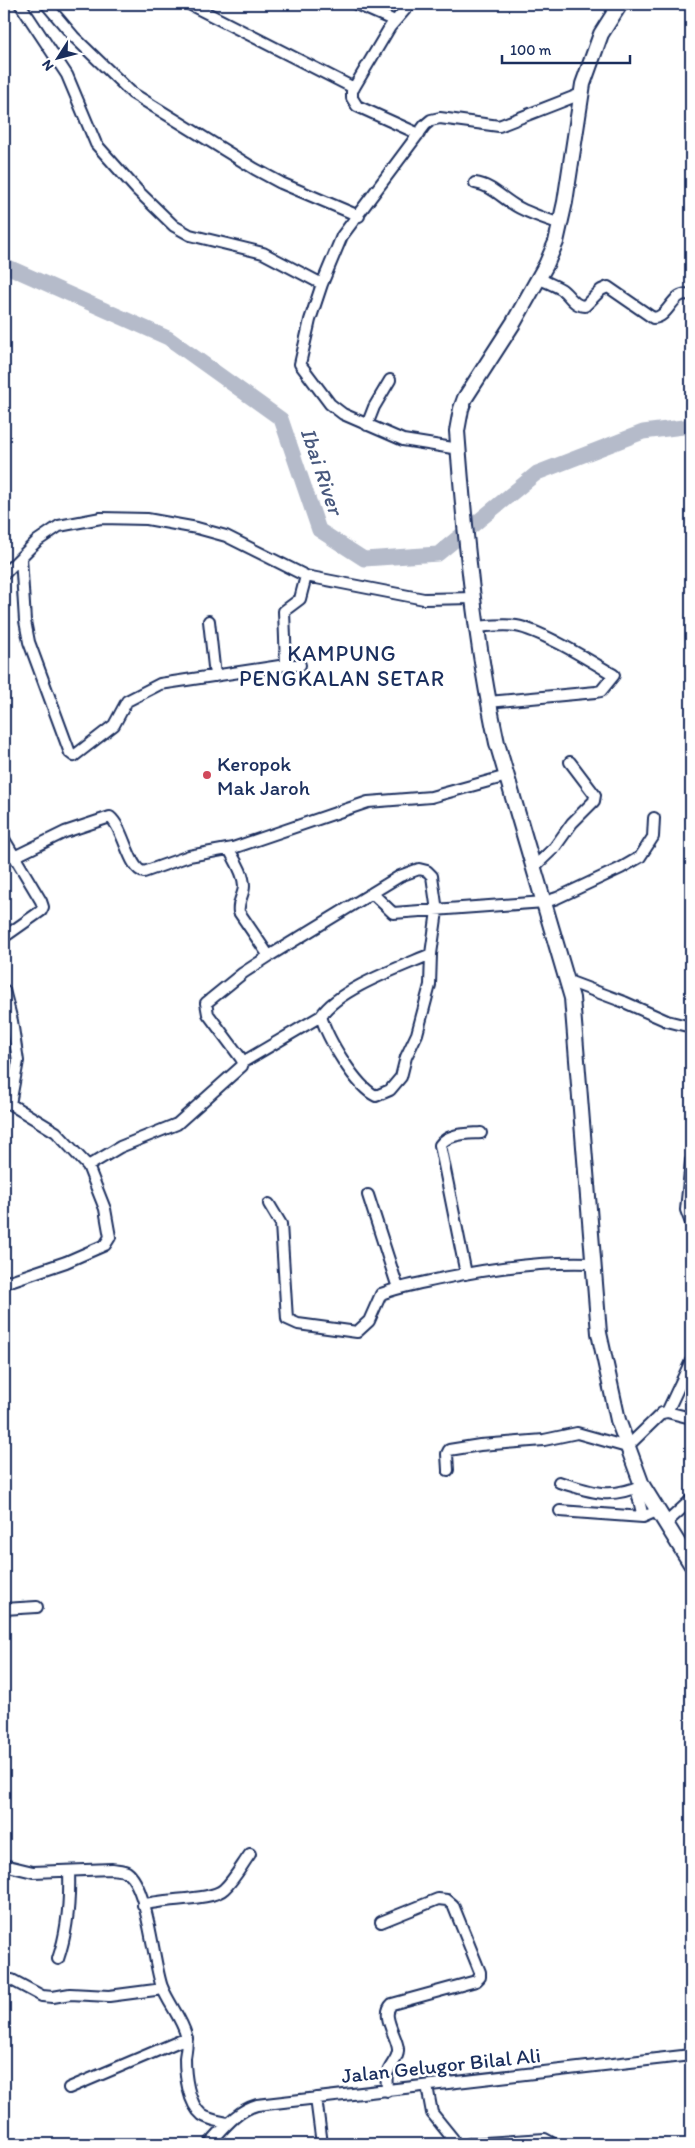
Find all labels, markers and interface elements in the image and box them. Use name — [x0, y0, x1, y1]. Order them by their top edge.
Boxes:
north arrow — [32, 32, 82, 82]
scale bar — [502, 32, 630, 64]
text: 100 m — [510, 41, 552, 59]
text: N — [38, 57, 58, 74]
water label: Ibai River — [295, 424, 350, 520]
district label: KAMPUNG PENGKALAN SETAR — [239, 640, 445, 692]
place label: Keropok Mak Jaroh — [217, 751, 310, 800]
marker: Keropok Mak Jaroh — [201, 769, 213, 781]
street label: Jalan Gelugor Bilal Ali — [340, 2042, 542, 2088]

